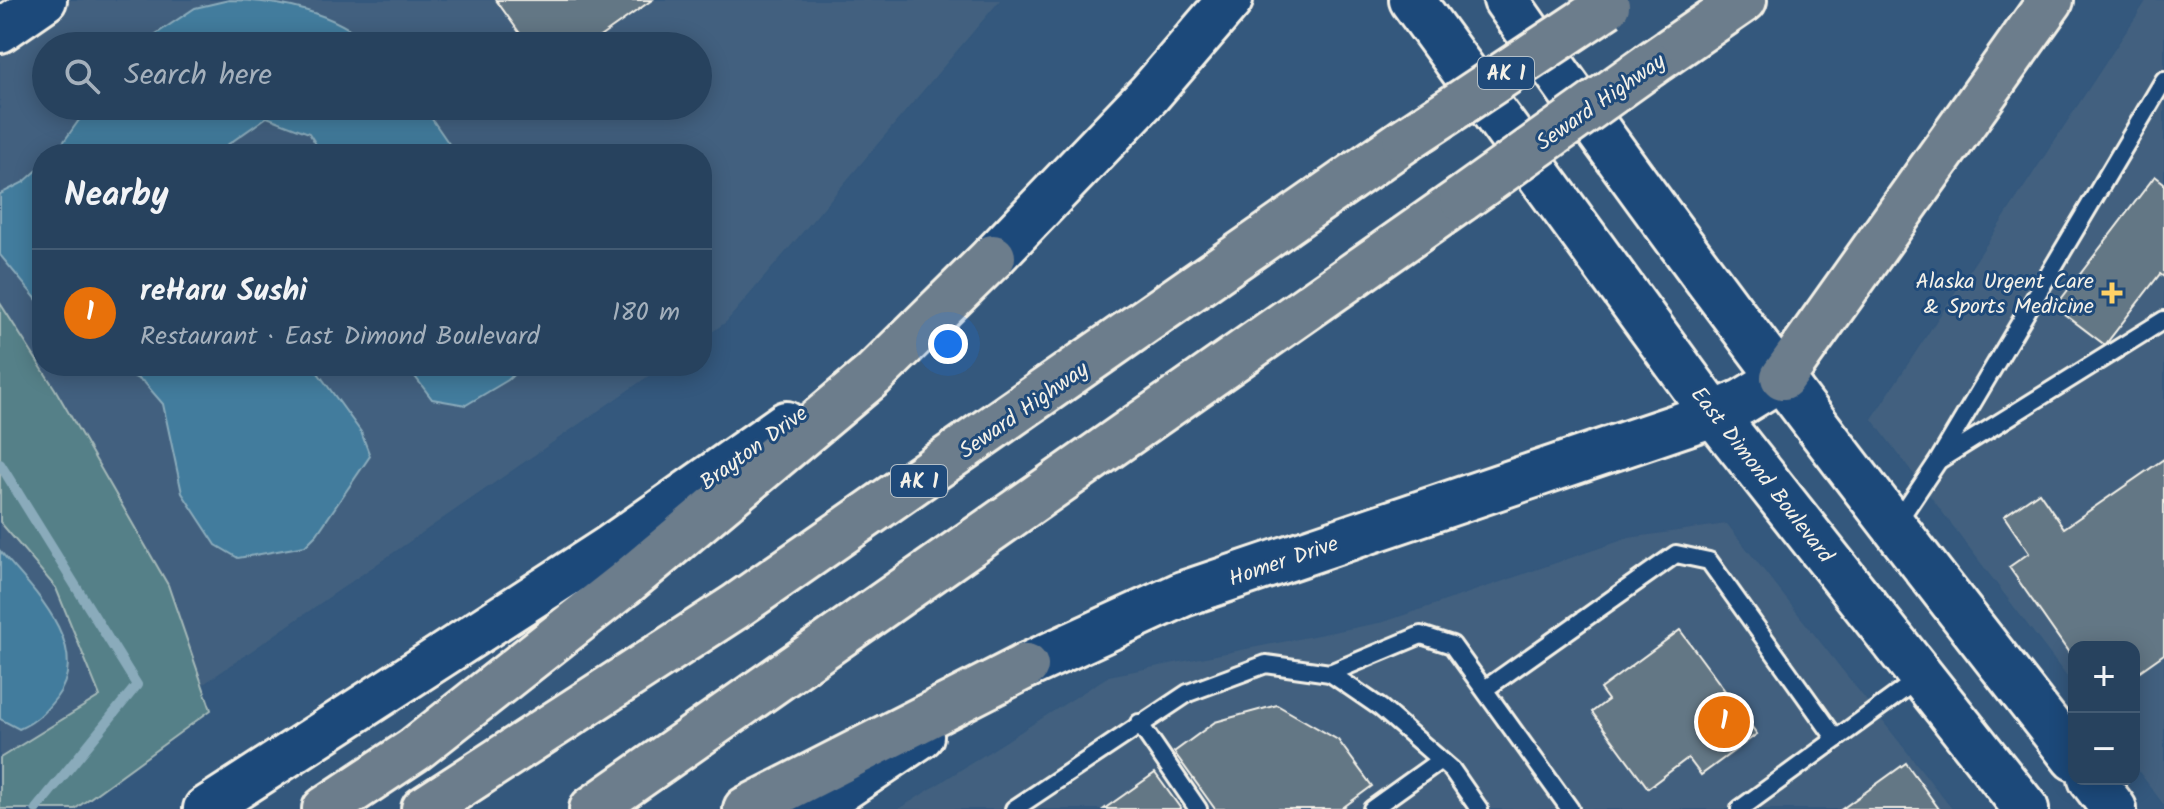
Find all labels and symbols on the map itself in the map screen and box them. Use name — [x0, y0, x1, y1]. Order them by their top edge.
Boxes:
street label: Seward Highway — [1529, 45, 1674, 161]
road number: AK 1 — [1478, 57, 1534, 89]
place label: Alaska Urgent Care & Sports Medicine — [1916, 265, 2094, 325]
marker: Alaska Urgent Care & Sports Medicine — [2101, 282, 2123, 304]
your location — [928, 324, 968, 364]
street label: Seward Highway — [952, 353, 1097, 469]
street label: East Dimond Boulevard — [1681, 380, 1842, 572]
street label: Brayton Drive — [693, 398, 816, 500]
road number: AK 1 — [891, 465, 947, 497]
street label: Homer Drive — [1224, 527, 1344, 597]
pin: 1 — [1698, 692, 1750, 752]

